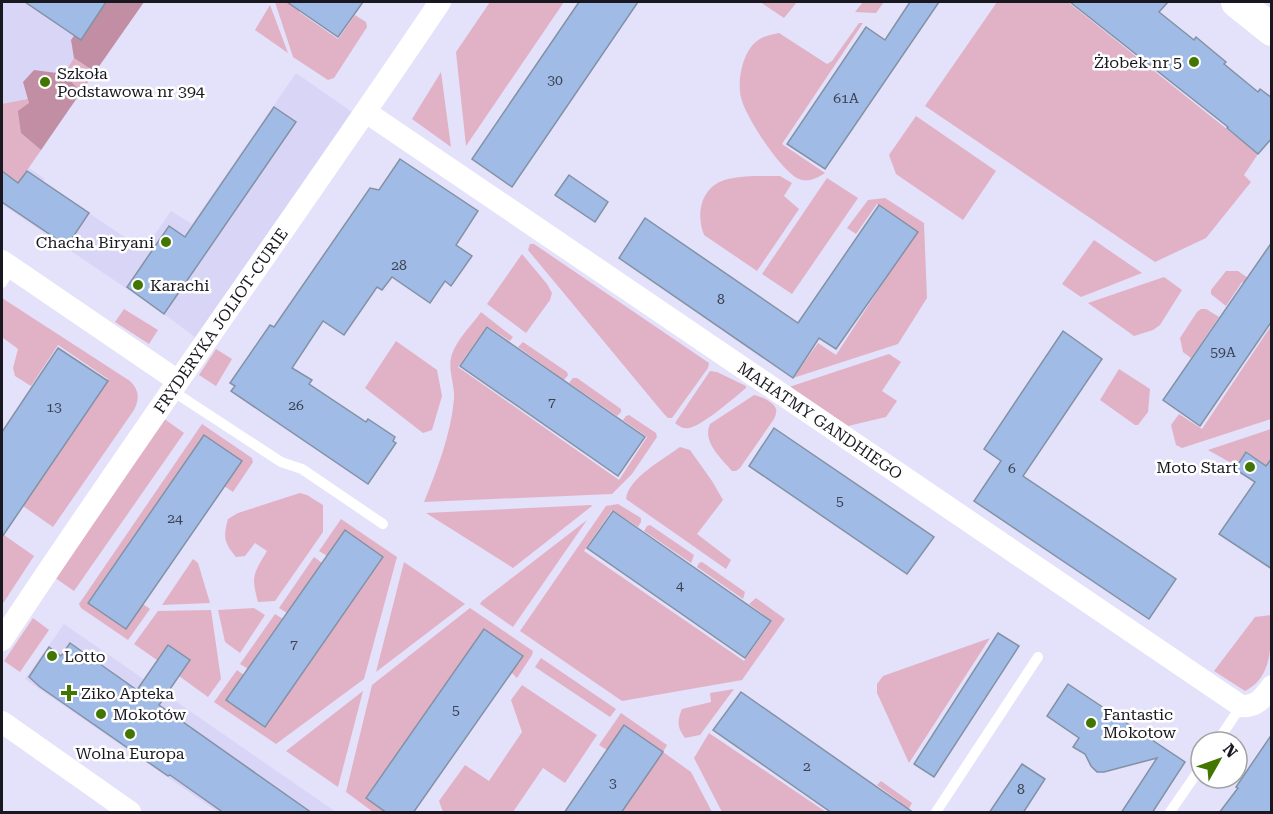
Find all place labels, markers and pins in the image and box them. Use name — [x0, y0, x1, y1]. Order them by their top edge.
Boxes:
place label: Żłobek nr 5 — [1094, 53, 1182, 72]
marker: Żłobek nr 5 — [1187, 55, 1201, 69]
place label: Szkoła Podstawowa nr 394 — [57, 64, 205, 101]
marker: Szkoła Podstawowa nr 394 — [38, 75, 52, 89]
place label: Chacha Biryani — [36, 233, 154, 252]
marker: Chacha Biryani — [159, 235, 173, 249]
place label: Karachi — [150, 276, 209, 295]
marker: Karachi — [131, 278, 145, 292]
place label: Moto Start — [1156, 458, 1238, 477]
marker: Moto Start — [1243, 460, 1257, 474]
place label: Lotto — [64, 647, 106, 666]
marker: Lotto — [45, 649, 59, 663]
place label: Ziko Apteka — [81, 684, 174, 703]
marker: Ziko Apteka — [62, 686, 76, 700]
place label: Mokotów — [113, 705, 187, 724]
place label: Fantastic Mokotow — [1103, 705, 1177, 742]
marker: Mokotów — [94, 707, 108, 721]
marker: Fantastic Mokotow — [1084, 716, 1098, 730]
marker: Wolna Europa — [123, 727, 137, 741]
place label: Wolna Europa — [76, 744, 185, 763]

